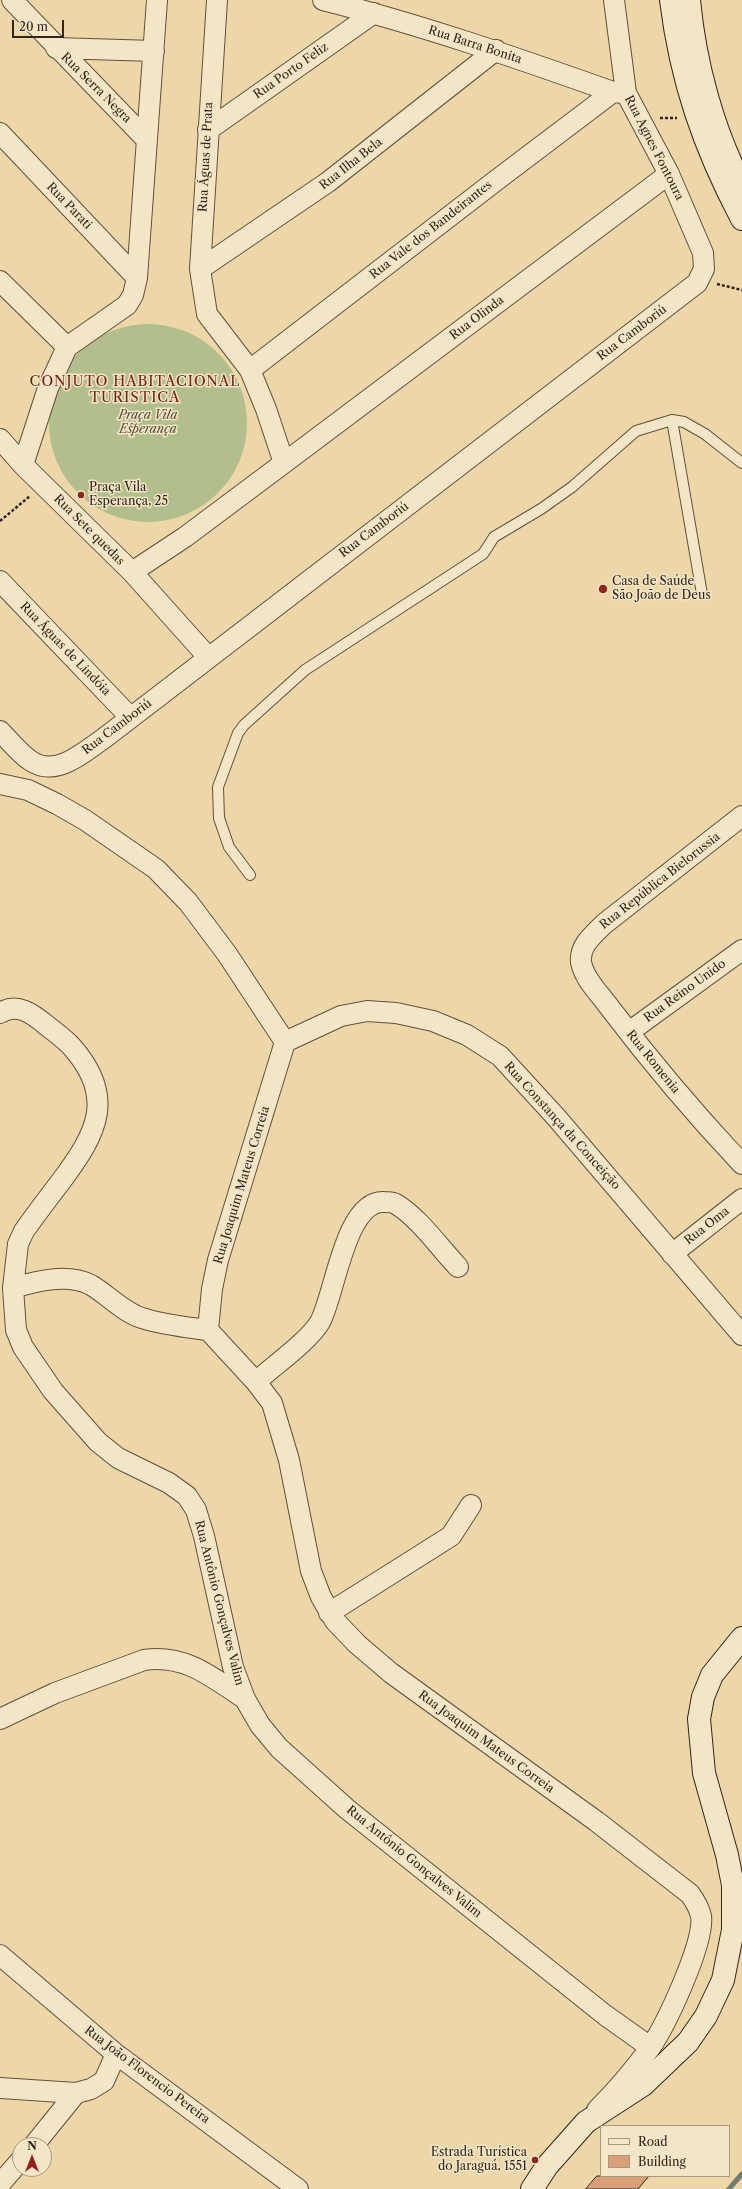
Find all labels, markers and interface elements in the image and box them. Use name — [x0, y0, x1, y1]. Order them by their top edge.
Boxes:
scale bar — [14, 12, 66, 38]
text: 20 m — [19, 19, 48, 34]
street label: Rua Barra Bonita — [426, 23, 524, 67]
street label: Rua Porto Feliz — [251, 40, 331, 102]
street label: Rua Serra Negra — [58, 50, 134, 126]
street label: Rua Agnes Fontoura — [621, 93, 687, 203]
street label: Rua Águas de Prata — [196, 102, 216, 212]
street label: Rua Ilha Bela — [317, 135, 385, 193]
street label: Rua Vale dos Bandeirantes — [367, 178, 495, 282]
street label: Rua Parati — [43, 180, 95, 232]
street label: Rua Olinda — [447, 293, 507, 343]
street label: Rua Camboriú — [595, 302, 669, 364]
district label: CONJUTO HABITACIONAL TURISTICA — [30, 374, 240, 406]
park label: Praça Vila Esperança — [119, 409, 177, 437]
place label: Praça Vila Esperança, 25 — [89, 481, 168, 509]
marker: Praça Vila Esperança, 25 — [76, 490, 86, 500]
street label: Rua Sete quedas — [51, 492, 127, 568]
street label: Rua Camboriú — [337, 499, 411, 561]
place label: Casa de Saúde São João de Deus — [612, 575, 711, 603]
marker: Casa de Saúde São João de Deus — [597, 583, 609, 595]
street label: Rua Águas de Lindóia — [17, 599, 113, 699]
street label: Rua Camboriú — [80, 696, 154, 758]
street label: Rua República Bielorussia — [597, 830, 723, 932]
street label: Rua Reino Unido — [641, 956, 729, 1026]
street label: Rua Romenia — [623, 1028, 683, 1096]
street label: Rua Constança da Conceição — [501, 1059, 623, 1193]
street label: Rua Joaquim Mateus Correia — [211, 1104, 273, 1266]
street label: Rua Oma — [682, 1204, 732, 1248]
street label: Rua Antônio Gonçalves Valim — [191, 1519, 247, 1687]
street label: Rua Joaquim Mateus Correia — [415, 1688, 557, 1796]
street label: Rua Antônio Gonçalves Valim — [344, 1803, 484, 1921]
street label: Rua João Florencio Pereira — [81, 2023, 213, 2127]
legend — [600, 2125, 730, 2177]
text: Road — [638, 2134, 668, 2149]
north arrow — [12, 2137, 52, 2177]
text: N — [27, 2139, 37, 2153]
place label: Estrada Turística do Jaraguá, 1551 — [431, 2146, 527, 2174]
text: Building — [638, 2154, 686, 2169]
marker: Estrada Turística do Jaraguá, 1551 — [530, 2155, 540, 2165]

